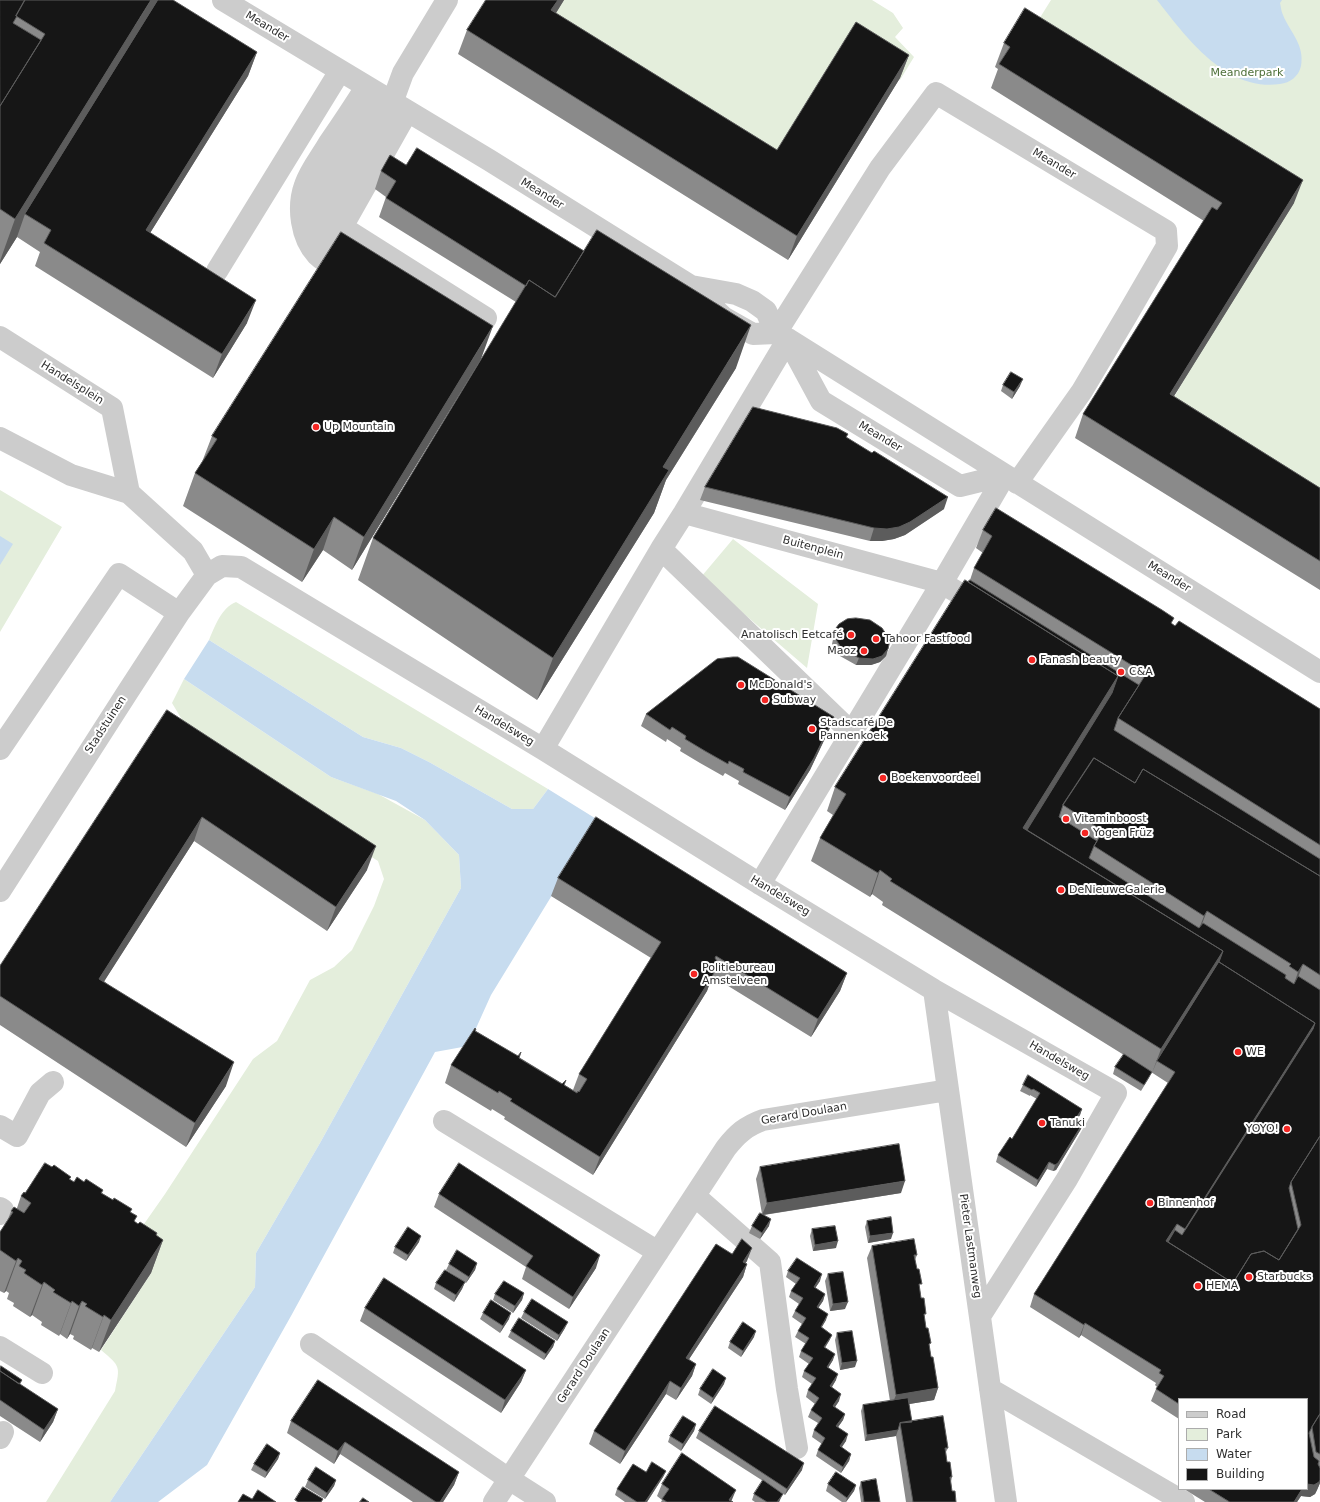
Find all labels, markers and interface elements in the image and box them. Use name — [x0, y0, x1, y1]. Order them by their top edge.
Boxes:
street label: Meander — [243, 9, 291, 45]
park label: Meanderpark — [1211, 66, 1283, 80]
street label: Meander — [1030, 146, 1078, 182]
street label: Meander — [518, 176, 566, 212]
street label: Handelsplein — [38, 358, 106, 408]
street label: Meander — [856, 419, 904, 455]
place label: Up Mountain — [324, 420, 394, 434]
marker: Up Mountain — [311, 422, 321, 432]
street label: Buitenplein — [781, 534, 845, 562]
street label: Meander — [1145, 559, 1193, 595]
place label: Anatolisch Eetcafé — [741, 628, 843, 642]
marker: Anatolisch Eetcafé — [846, 630, 856, 640]
place label: Tahoor Fastfood — [884, 632, 971, 646]
marker: Tahoor Fastfood — [871, 634, 881, 644]
place label: Maoz — [827, 644, 856, 658]
marker: Maoz — [859, 646, 869, 656]
place label: Fanash beauty — [1040, 653, 1120, 667]
marker: Fanash beauty — [1027, 655, 1037, 665]
place label: C&A — [1129, 665, 1153, 679]
marker: C&A — [1116, 667, 1126, 677]
place label: McDonald's — [749, 678, 812, 692]
marker: McDonald's — [736, 680, 746, 690]
place label: Subway — [773, 693, 816, 707]
street label: Stadstuinen — [83, 694, 129, 756]
marker: Subway — [760, 695, 770, 705]
street label: Handelsweg — [472, 703, 536, 749]
place label: Stadscafé De Pannenkoek — [820, 716, 893, 742]
marker: Stadscafé De Pannenkoek — [807, 724, 817, 734]
place label: Boekenvoordeel — [891, 771, 980, 785]
marker: Boekenvoordeel — [878, 773, 888, 783]
place label: Vitaminboost — [1074, 812, 1147, 826]
marker: Vitaminboost — [1061, 814, 1071, 824]
place label: Yogen Früz — [1093, 826, 1152, 840]
marker: Yogen Früz — [1080, 828, 1090, 838]
street label: Handelsweg — [748, 873, 812, 919]
place label: DeNieuweGalerie — [1069, 883, 1164, 897]
marker: DeNieuweGalerie — [1056, 885, 1066, 895]
place label: Politiebureau Amstelveen — [702, 961, 774, 987]
marker: Politiebureau Amstelveen — [689, 969, 699, 979]
street label: Handelsweg — [1027, 1038, 1091, 1084]
place label: WE — [1246, 1045, 1264, 1059]
marker: WE — [1233, 1047, 1243, 1057]
street label: Gerard Doulaan — [760, 1100, 848, 1128]
place label: Tanuki — [1050, 1116, 1085, 1130]
marker: Tanuki — [1037, 1118, 1047, 1128]
place label: YOYO! — [1246, 1122, 1279, 1136]
marker: YOYO! — [1282, 1124, 1292, 1134]
street label: Pieter Lastmanweg — [956, 1193, 984, 1299]
place label: Binnenhof — [1158, 1196, 1214, 1210]
marker: Binnenhof — [1145, 1198, 1155, 1208]
place label: Starbucks — [1257, 1270, 1312, 1284]
marker: Starbucks — [1244, 1272, 1254, 1282]
place label: HEMA — [1206, 1279, 1238, 1293]
marker: HEMA — [1193, 1281, 1203, 1291]
street label: Gerard Doulaan — [555, 1326, 613, 1406]
legend — [1178, 1398, 1308, 1490]
text: Road — [1216, 1407, 1246, 1421]
text: Park — [1216, 1427, 1242, 1441]
text: Water — [1216, 1447, 1251, 1461]
text: Building — [1216, 1467, 1265, 1481]

